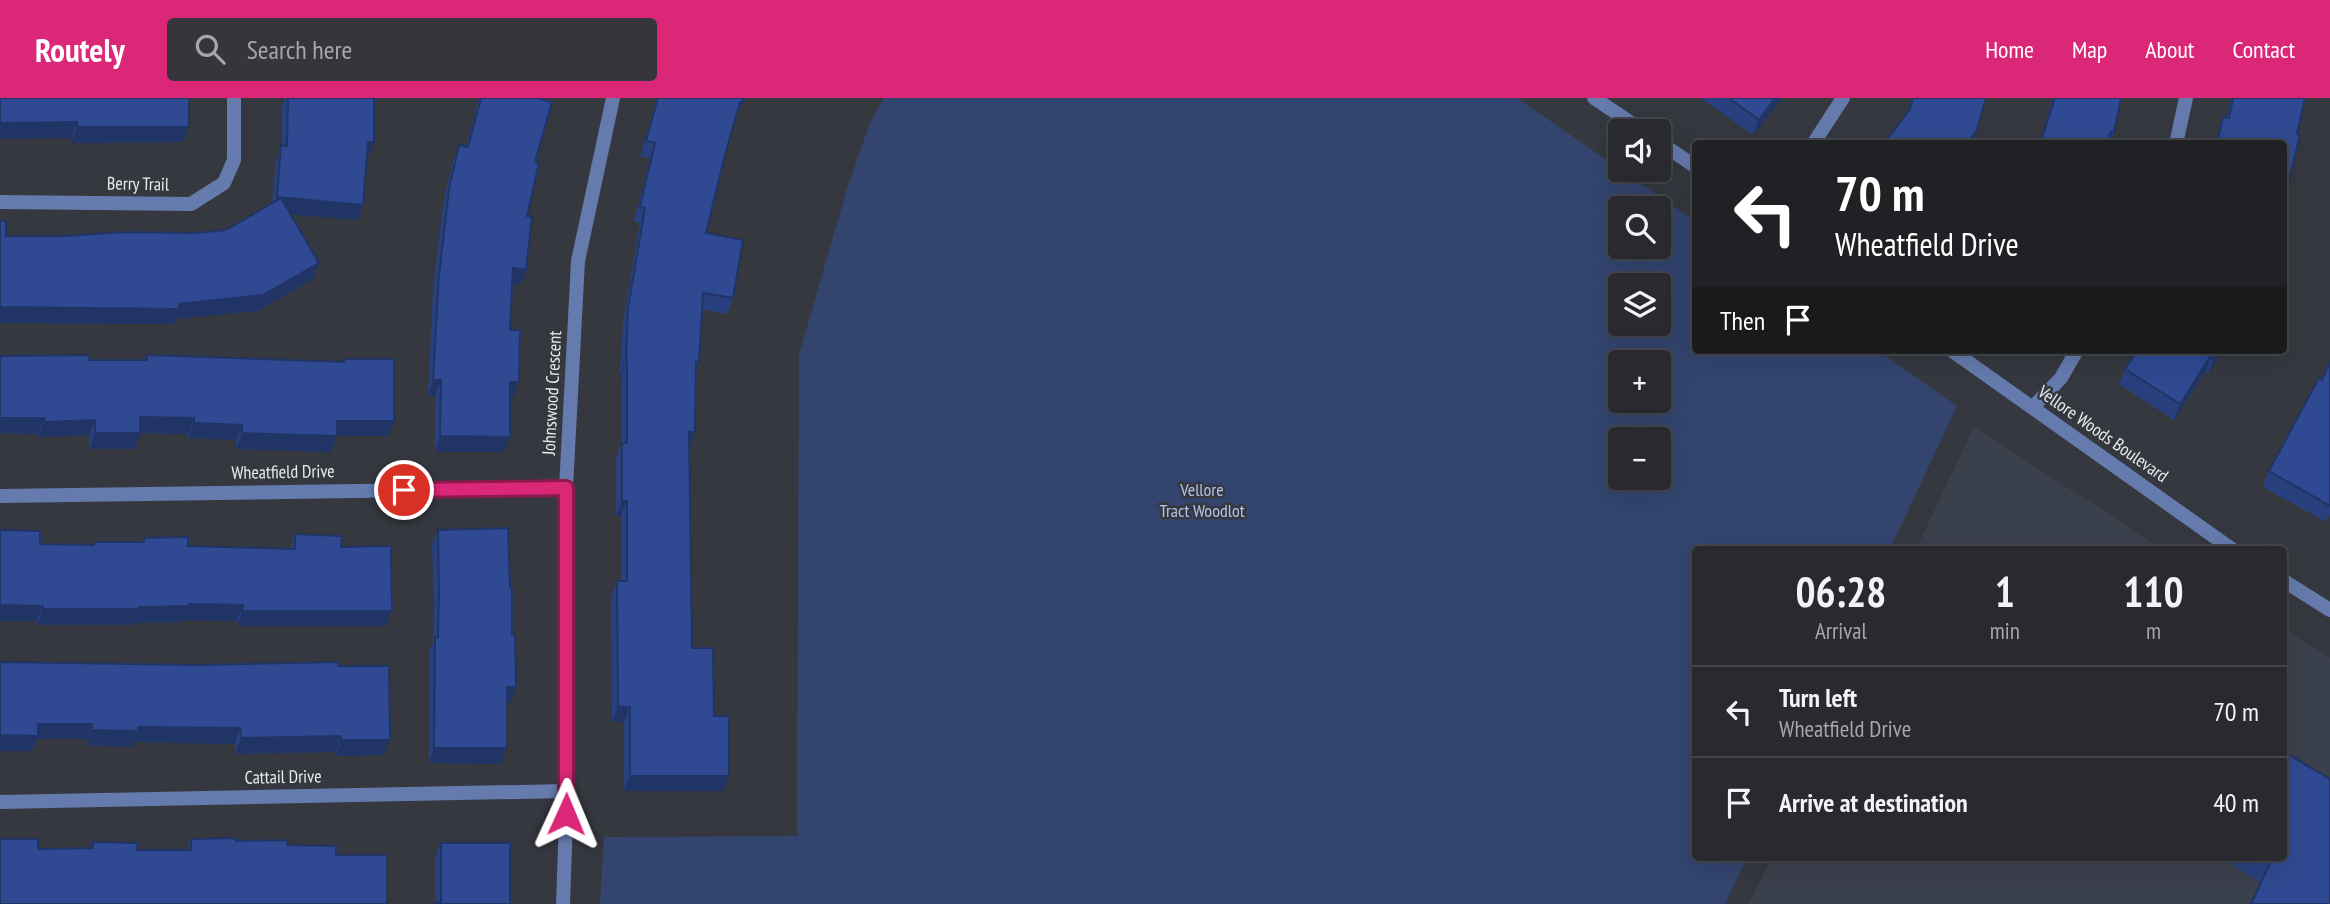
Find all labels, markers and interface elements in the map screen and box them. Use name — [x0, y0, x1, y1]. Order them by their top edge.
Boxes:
search box — [167, 18, 657, 81]
text: Routely — [35, 28, 125, 71]
icon: search — [191, 30, 229, 68]
text: Search here — [247, 33, 352, 66]
text: Home — [1985, 34, 2034, 65]
text: Map — [2072, 34, 2107, 65]
text: About — [2145, 34, 2194, 65]
text: Contact — [2232, 34, 2295, 65]
map controls — [1608, 119, 1671, 490]
button: sound — [1608, 119, 1671, 182]
text: 70 m — [1835, 161, 1924, 225]
icon: left — [1720, 168, 1811, 259]
street label: Berry Trail — [107, 171, 170, 196]
button: search — [1608, 196, 1671, 259]
text: Wheatfield Drive — [1835, 223, 2019, 265]
button: layers — [1608, 273, 1671, 336]
icon: arrive — [1779, 301, 1817, 339]
text: Then — [1720, 304, 1765, 337]
street label: Johnswood Crescent — [537, 330, 566, 457]
button: + — [1608, 350, 1671, 413]
street label: Vellore Woods Boulevard — [2033, 379, 2173, 487]
button: − — [1608, 427, 1671, 490]
street label: Wheatfield Drive — [231, 459, 335, 484]
pin — [374, 460, 434, 520]
icon: arrive — [385, 471, 423, 509]
park label: Vellore Tract Woodlot — [1159, 478, 1245, 522]
text: 06:28 — [1795, 564, 1886, 619]
text: 1 — [1995, 564, 2015, 619]
text: 110 — [2123, 564, 2184, 619]
text: Arrival — [1815, 616, 1867, 645]
text: min — [1990, 616, 2020, 645]
text: m — [2146, 616, 2161, 645]
text: Turn left — [1779, 681, 1857, 714]
icon: left — [1720, 693, 1758, 731]
text: 70 m — [2213, 695, 2259, 728]
text: Wheatfield Drive — [1779, 714, 1911, 743]
street label: Cattail Drive — [244, 764, 322, 789]
position arrow — [529, 777, 603, 851]
icon: arrive — [1720, 784, 1758, 822]
text: Arrive at destination — [1779, 786, 1968, 819]
text: 40 m — [2213, 786, 2259, 819]

